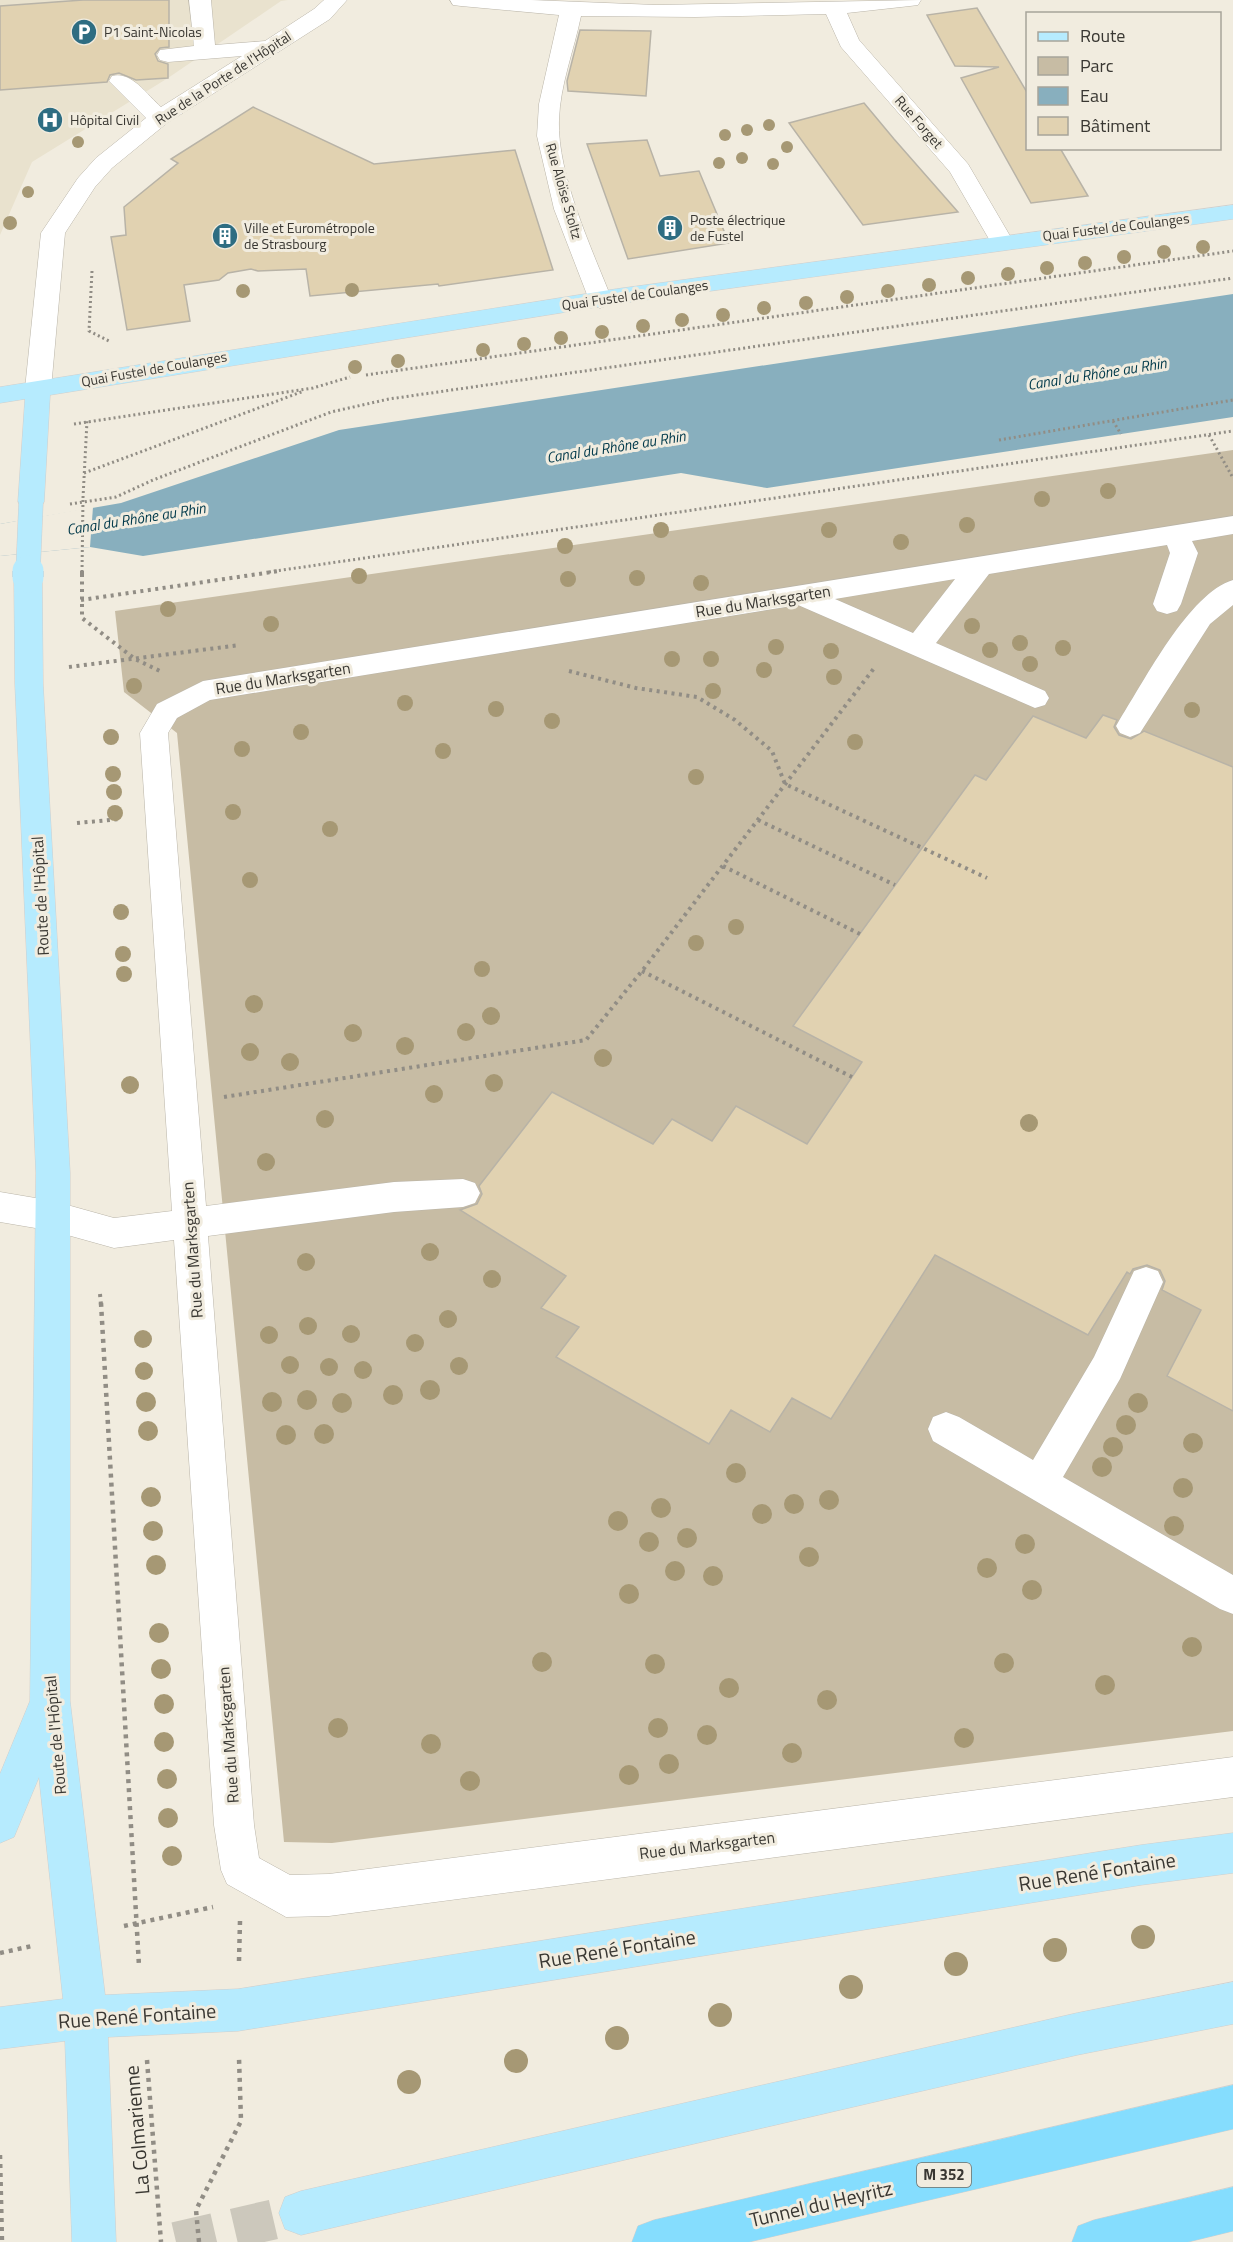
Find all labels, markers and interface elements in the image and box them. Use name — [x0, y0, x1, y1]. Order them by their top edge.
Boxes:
legend — [1026, 12, 1221, 150]
parking icon: P1 Saint-Nicolas — [69, 17, 99, 47]
place label: P1 Saint-Nicolas — [104, 21, 202, 42]
text: Route — [1080, 22, 1125, 49]
street label: Rue de la Porte de l'Hôpital — [150, 26, 295, 130]
text: Parc — [1080, 52, 1114, 79]
text: Eau — [1080, 82, 1109, 109]
street label: Rue Forget — [890, 90, 949, 153]
hospital icon: Hôpital Civil — [35, 105, 65, 135]
place label: Hôpital Civil — [70, 109, 139, 130]
text: Bâtiment — [1080, 112, 1151, 139]
street label: Rue Aloïse Stoltz — [541, 140, 588, 241]
street label: Quai Fustel de Coulanges — [1041, 207, 1190, 246]
place label: Poste électrique de Fustel — [690, 209, 785, 246]
building icon: Poste électrique de Fustel — [655, 213, 685, 243]
place label: Ville et Eurométropole de Strasbourg — [244, 217, 375, 254]
building icon: Ville et Eurométropole de Strasbourg — [210, 221, 240, 251]
street label: Quai Fustel de Coulanges — [560, 274, 709, 315]
street label: Quai Fustel de Coulanges — [79, 345, 228, 392]
water label: Canal du Rhône au Rhin — [1026, 351, 1169, 396]
water label: Canal du Rhône au Rhin — [545, 424, 688, 469]
water label: Canal du Rhône au Rhin — [65, 496, 208, 541]
street label: Rue du Marksgarten — [694, 578, 832, 624]
street label: Rue du Marksgarten — [214, 655, 352, 701]
street label: Route de l'Hôpital — [25, 836, 55, 956]
street label: Rue du Marksgarten — [175, 1181, 209, 1319]
street label: Rue du Marksgarten — [211, 1666, 245, 1804]
street label: Route de l'Hôpital — [38, 1674, 72, 1796]
street label: Rue du Marksgarten — [638, 1825, 776, 1865]
street label: Rue René Fontaine — [1016, 1844, 1178, 1899]
street label: Rue René Fontaine — [536, 1921, 698, 1976]
street label: Rue René Fontaine — [57, 1995, 217, 2036]
street label: La Colmarienne — [115, 2064, 158, 2196]
road number: M 352 — [917, 2163, 971, 2187]
street label: Tunnel du Heyritz — [746, 2172, 896, 2235]

